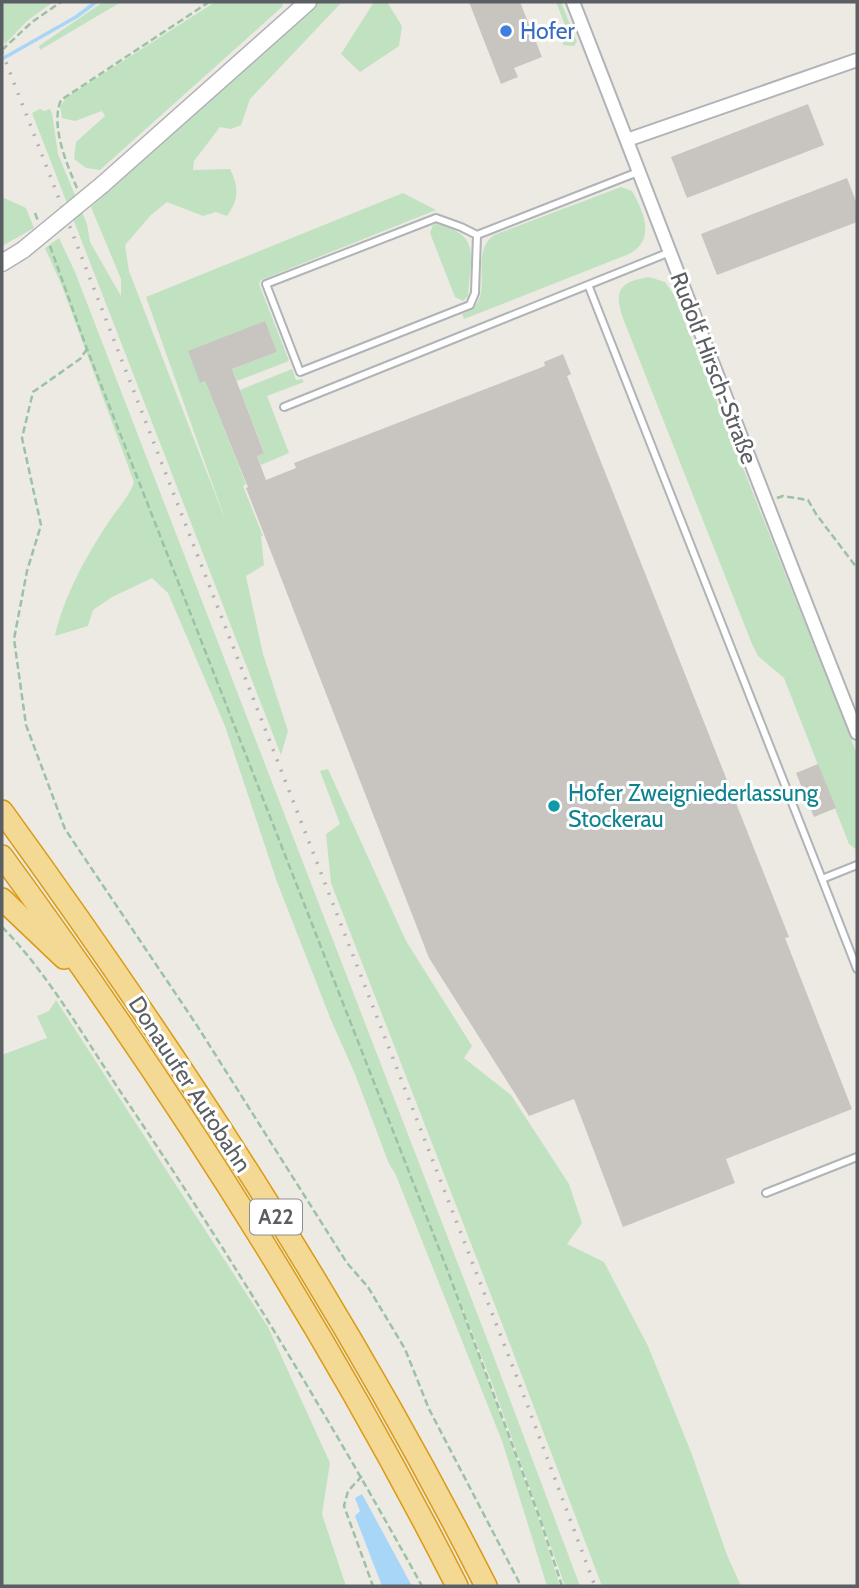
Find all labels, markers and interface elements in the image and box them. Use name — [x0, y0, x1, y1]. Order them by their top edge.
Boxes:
place label: Hofer — [520, 17, 576, 45]
marker: Hofer — [498, 23, 514, 39]
street label: Rudolf Hirsch-Straße — [665, 268, 764, 468]
place label: Hofer Zweigniederlassung Stockerau — [568, 779, 819, 833]
marker: Hofer Zweigniederlassung Stockerau — [546, 798, 562, 814]
street label: Donauufer Autobahn — [123, 991, 257, 1177]
road number: A22 — [250, 1200, 302, 1234]

